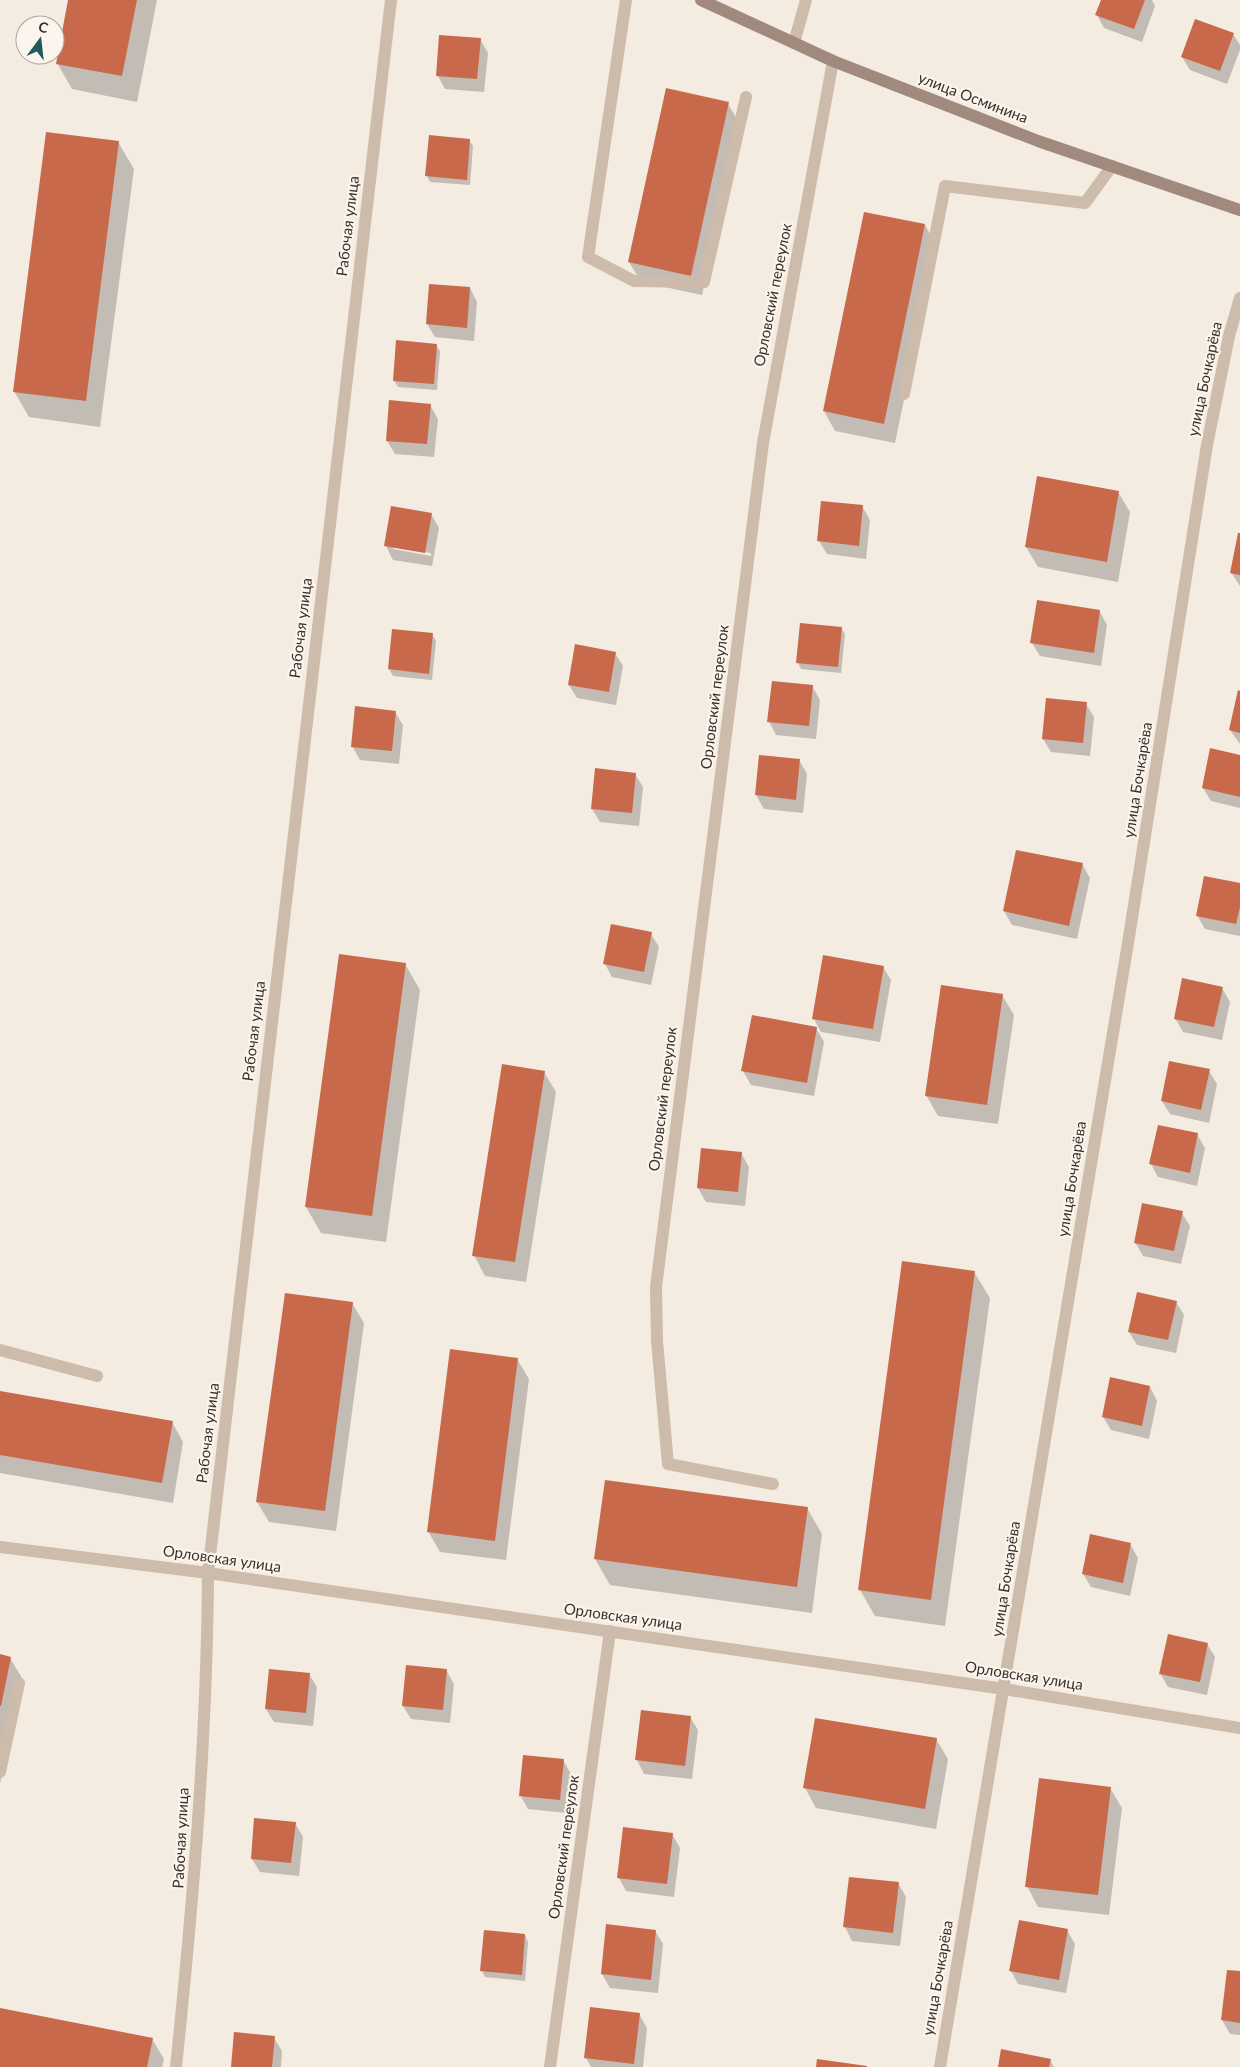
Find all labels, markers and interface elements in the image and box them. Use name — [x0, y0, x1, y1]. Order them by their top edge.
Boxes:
north arrow — [15, 15, 65, 65]
text: С — [37, 18, 51, 37]
street label: улица Осминина — [916, 68, 1031, 126]
street label: Рабочая улица — [332, 175, 362, 277]
street label: Орловский переулок — [749, 222, 795, 368]
street label: улица Бочкарёва — [1183, 320, 1225, 438]
street label: Рабочая улица — [285, 577, 315, 679]
street label: Орловский переулок — [696, 623, 732, 770]
street label: улица Бочкарёва — [1119, 721, 1155, 839]
street label: Рабочая улица — [238, 980, 268, 1082]
street label: Орловский переулок — [644, 1025, 680, 1172]
street label: улица Бочкарёва — [1053, 1120, 1089, 1238]
street label: Рабочая улица — [192, 1382, 222, 1484]
street label: улица Бочкарёва — [987, 1520, 1023, 1638]
street label: Орловская улица — [162, 1541, 282, 1575]
street label: Орловская улица — [563, 1599, 683, 1633]
street label: Орловская улица — [964, 1657, 1085, 1693]
street label: Орловский переулок — [544, 1773, 582, 1920]
street label: Рабочая улица — [168, 1787, 192, 1889]
street label: улица Бочкарёва — [918, 1919, 956, 2037]

